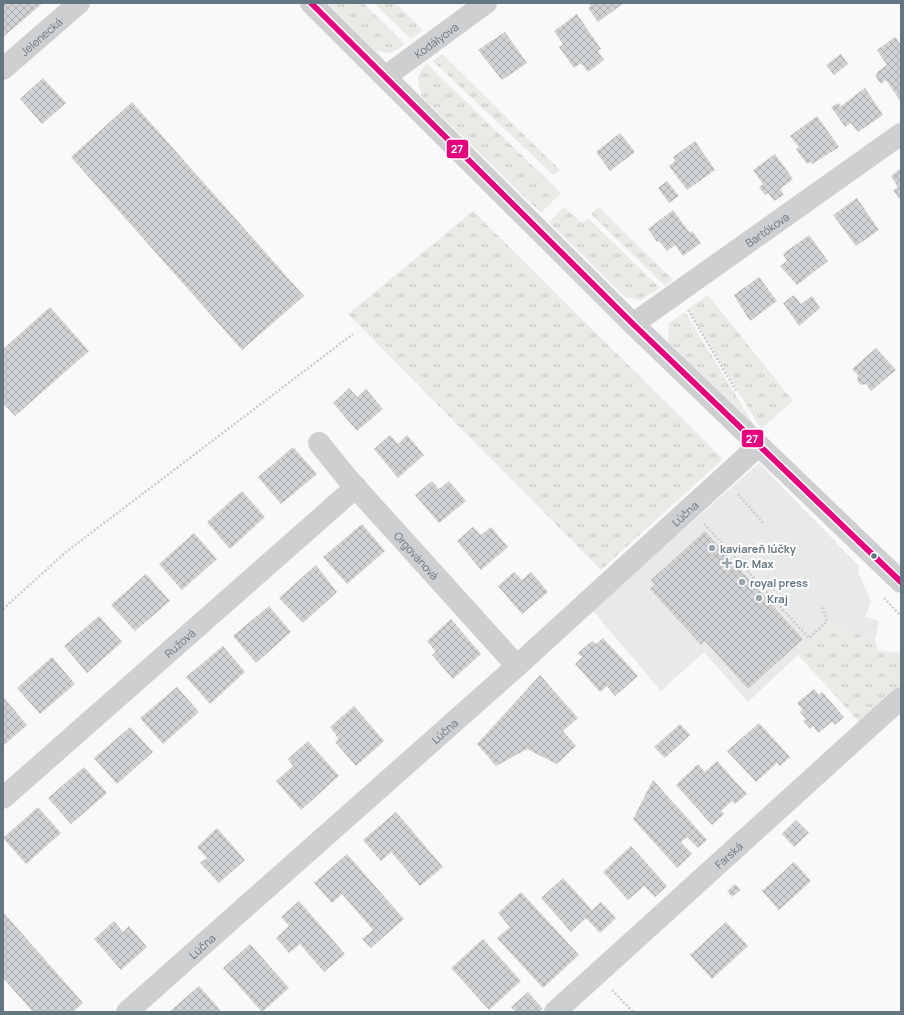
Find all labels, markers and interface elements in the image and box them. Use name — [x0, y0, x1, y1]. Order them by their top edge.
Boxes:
street label: Jelenecká — [17, 14, 65, 59]
street label: Kodályova — [411, 19, 461, 61]
line badge: 27 — [446, 139, 469, 159]
text: 27 — [451, 141, 463, 156]
street label: Bartókova — [742, 208, 792, 250]
line badge: 27 — [741, 429, 764, 448]
text: 27 — [746, 431, 758, 446]
street label: Lúčna — [668, 497, 701, 529]
street label: Orgovánová — [391, 528, 443, 583]
place label: kaviareň lúčky — [720, 541, 797, 556]
marker: kaviareň lúčky — [707, 543, 717, 553]
unlabelled marker — [869, 551, 879, 561]
place label: Dr. Max — [735, 556, 774, 571]
marker: Dr. Max — [722, 558, 732, 568]
place label: royal press — [750, 575, 808, 590]
marker: royal press — [737, 577, 747, 587]
place label: Kraj — [767, 591, 788, 606]
marker: Kraj — [754, 593, 764, 603]
street label: Ružová — [161, 625, 198, 660]
street label: Lúčna — [428, 715, 461, 746]
street label: Farská — [711, 838, 745, 871]
street label: Lúčna — [185, 930, 218, 962]

